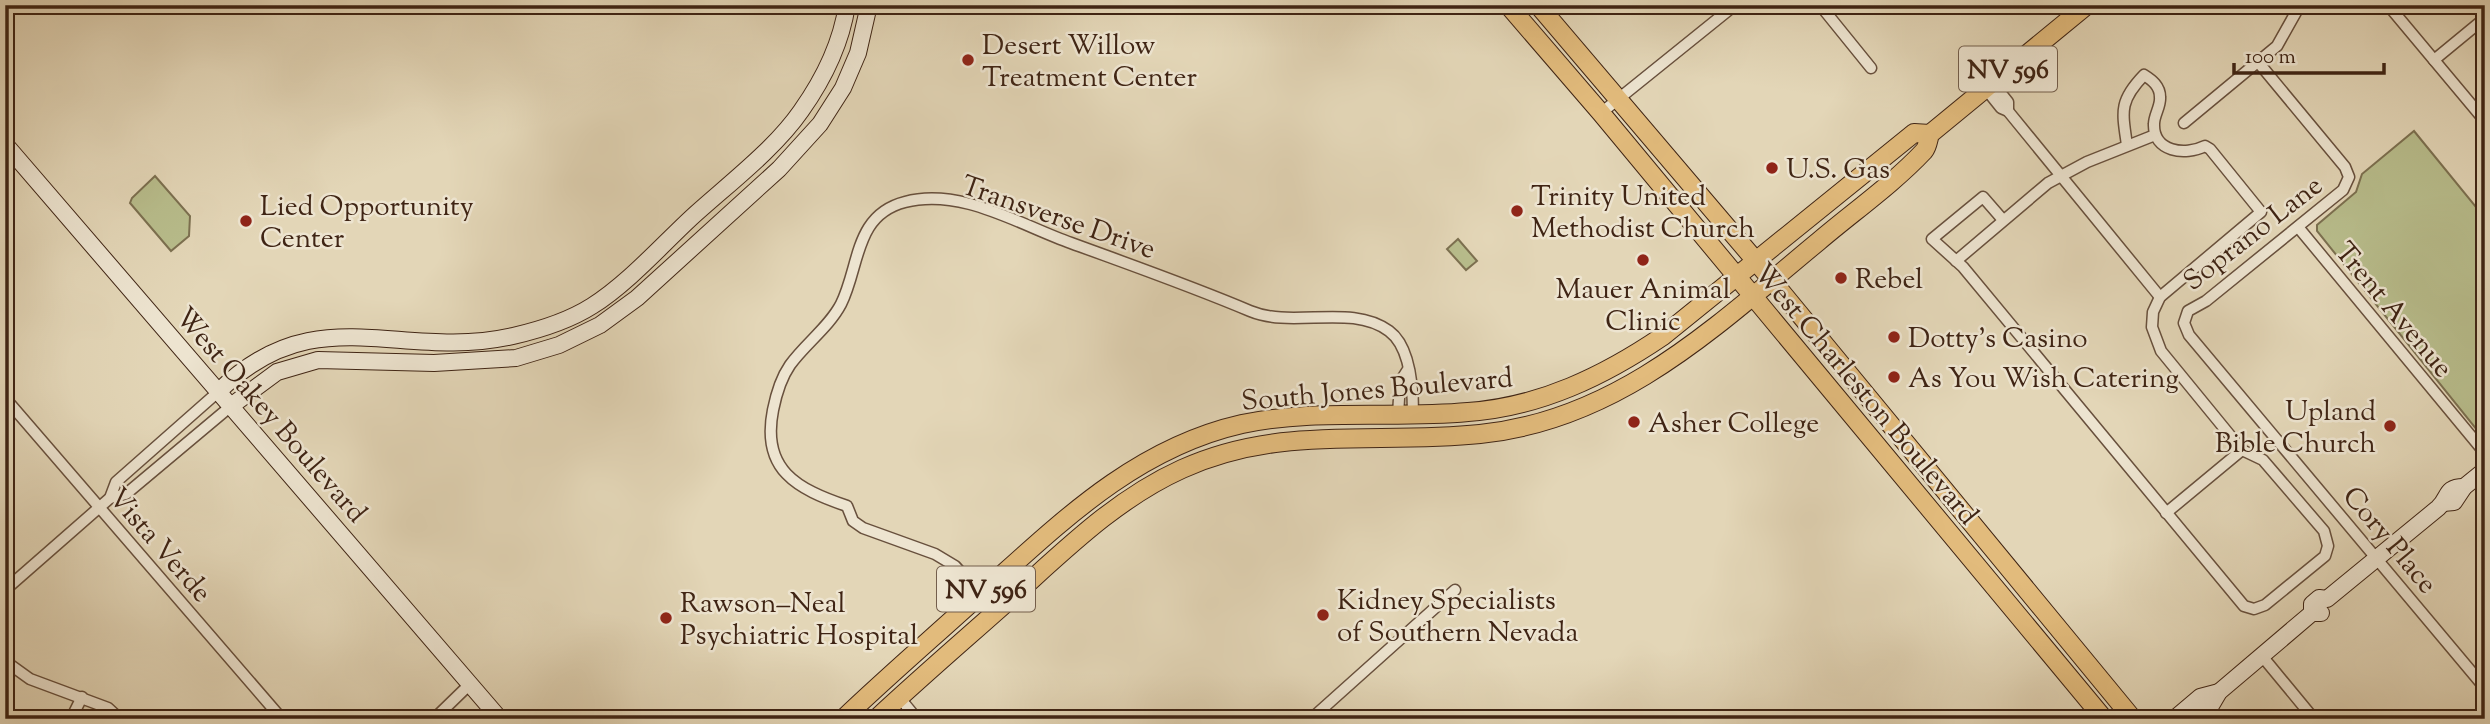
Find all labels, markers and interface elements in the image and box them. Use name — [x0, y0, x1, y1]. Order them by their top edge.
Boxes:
place label: Desert Willow Treatment Center — [982, 27, 1197, 99]
scale bar — [2234, 32, 2385, 76]
text: 100 m — [2245, 43, 2296, 73]
road number: NV 596 — [1959, 46, 2057, 92]
marker: Desert Willow Treatment Center — [960, 52, 976, 68]
place label: U.S. Gas — [1786, 151, 1890, 191]
marker: U.S. Gas — [1764, 160, 1780, 176]
street label: Transverse Drive — [956, 167, 1160, 271]
street label: Soprano Lane — [2176, 167, 2332, 302]
place label: Trinity United Methodist Church — [1531, 178, 1755, 250]
place label: Lied Opportunity Center — [260, 188, 474, 260]
marker: Trinity United Methodist Church — [1509, 203, 1525, 219]
marker: Lied Opportunity Center — [238, 213, 254, 229]
street label: Trent Avenue — [2324, 234, 2461, 387]
marker: Mauer Animal Clinic — [1635, 252, 1651, 268]
street label: West Charleston Boulevard — [1743, 255, 1987, 535]
place label: Rebel — [1855, 261, 1923, 301]
marker: Rebel — [1833, 270, 1849, 286]
place label: Mauer Animal Clinic — [1555, 271, 1731, 343]
street label: West Oakey Boulevard — [165, 299, 375, 533]
place label: Dotty's Casino — [1908, 320, 2088, 360]
marker: Dotty's Casino — [1886, 329, 1902, 345]
street label: South Jones Boulevard — [1240, 359, 1515, 423]
place label: As You Wish Catering — [1908, 360, 2179, 400]
marker: As You Wish Catering — [1886, 369, 1902, 385]
place label: Upland Bible Church — [2215, 393, 2376, 465]
place label: Asher College — [1648, 405, 1819, 445]
marker: Asher College — [1626, 414, 1642, 430]
marker: Upland Bible Church — [2382, 418, 2398, 434]
street label: Cory Place — [2332, 479, 2446, 603]
street label: Vista Verde — [98, 480, 220, 612]
road number: NV 596 — [937, 566, 1035, 611]
place label: Kidney Specialists of Southern Nevada — [1337, 582, 1578, 654]
place label: Rawson–Neal Psychiatric Hospital — [680, 585, 918, 657]
marker: Kidney Specialists of Southern Nevada — [1315, 607, 1331, 623]
marker: Rawson–Neal Psychiatric Hospital — [658, 610, 674, 626]

